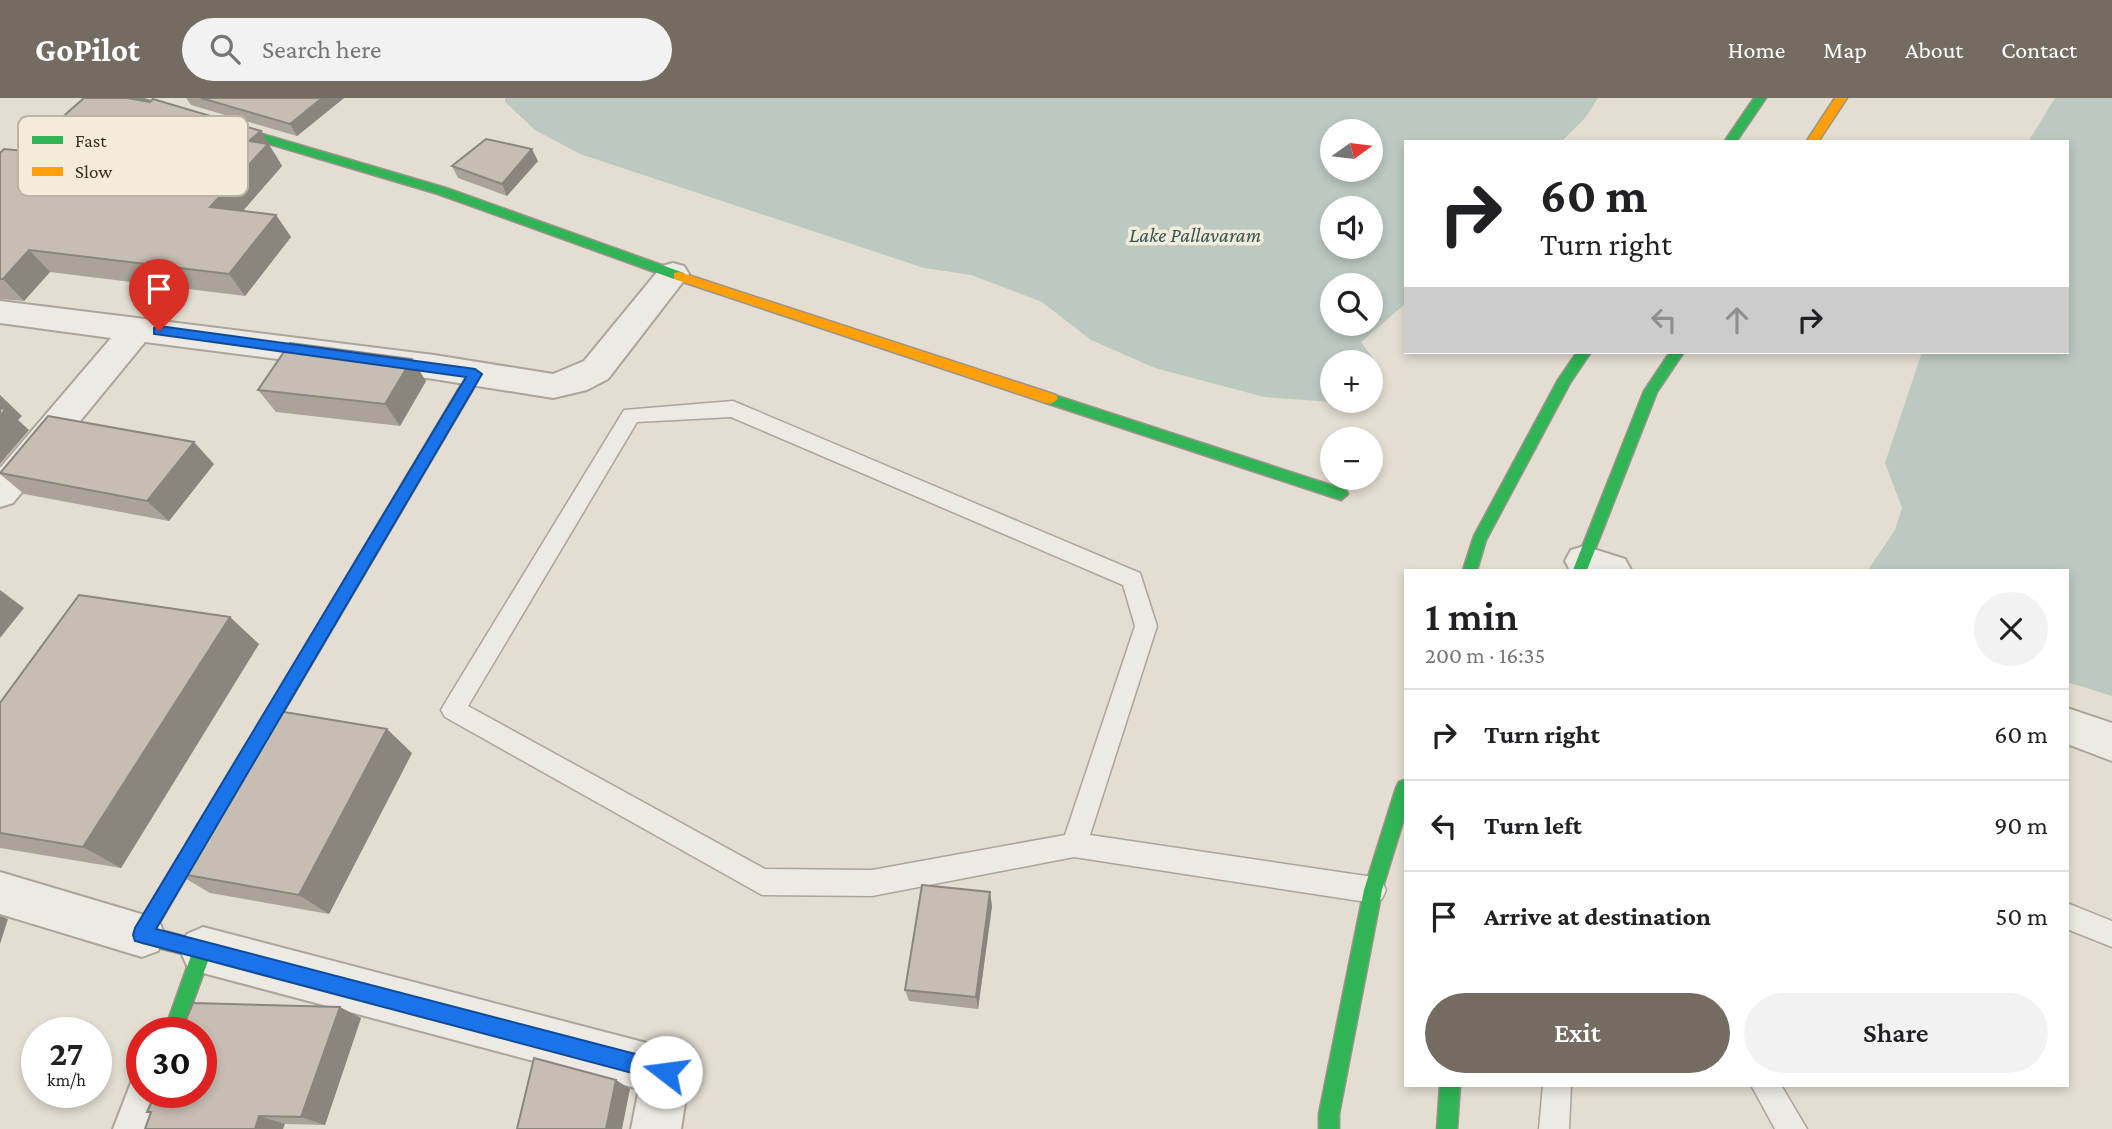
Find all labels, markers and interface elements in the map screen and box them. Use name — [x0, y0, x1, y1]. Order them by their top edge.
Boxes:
search box — [182, 18, 672, 81]
icon: search — [206, 30, 244, 68]
text: GoPilot — [35, 31, 140, 68]
text: Search here — [262, 35, 381, 64]
text: Home — [1728, 36, 1785, 63]
text: Map — [1823, 36, 1867, 63]
text: About — [1905, 36, 1963, 63]
text: Contact — [2001, 36, 2077, 63]
legend — [18, 116, 248, 196]
north arrow — [1320, 119, 1382, 182]
map controls — [1320, 119, 1383, 490]
text: Fast — [75, 130, 107, 151]
text: Slow — [75, 161, 112, 182]
icon: right — [1425, 168, 1516, 259]
text: 60 m — [1540, 168, 1647, 223]
button: sound — [1320, 196, 1383, 259]
water label: Lake Pallavaram — [1129, 223, 1261, 247]
text: Turn right — [1540, 226, 1672, 262]
pin — [129, 259, 189, 331]
icon: arrive — [140, 270, 178, 308]
button: search — [1320, 273, 1383, 336]
icon: left — [1645, 301, 1683, 339]
icon: ahead — [1718, 301, 1756, 339]
icon: right — [1791, 301, 1829, 339]
button: + — [1320, 350, 1383, 413]
button: − — [1320, 427, 1383, 490]
text: 1 min — [1425, 592, 1518, 639]
button: close — [1974, 592, 2048, 666]
text: 200 m · 16:35 — [1425, 642, 1545, 668]
icon: right — [1425, 716, 1463, 754]
text: Turn right — [1484, 720, 1600, 749]
text: 60 m — [1994, 720, 2048, 749]
icon: left — [1425, 807, 1463, 845]
text: Turn left — [1484, 811, 1582, 840]
text: 90 m — [1994, 811, 2048, 840]
icon: arrive — [1425, 898, 1463, 936]
text: Arrive at destination — [1484, 902, 1711, 931]
text: 50 m — [1995, 902, 2048, 931]
button: Exit — [1425, 993, 1730, 1073]
button: Share — [1744, 993, 2048, 1073]
speed limit sign: 30 — [126, 1017, 217, 1108]
text: 27 — [50, 1034, 83, 1073]
position arrow — [629, 1035, 703, 1109]
text: km/h — [47, 1070, 86, 1090]

